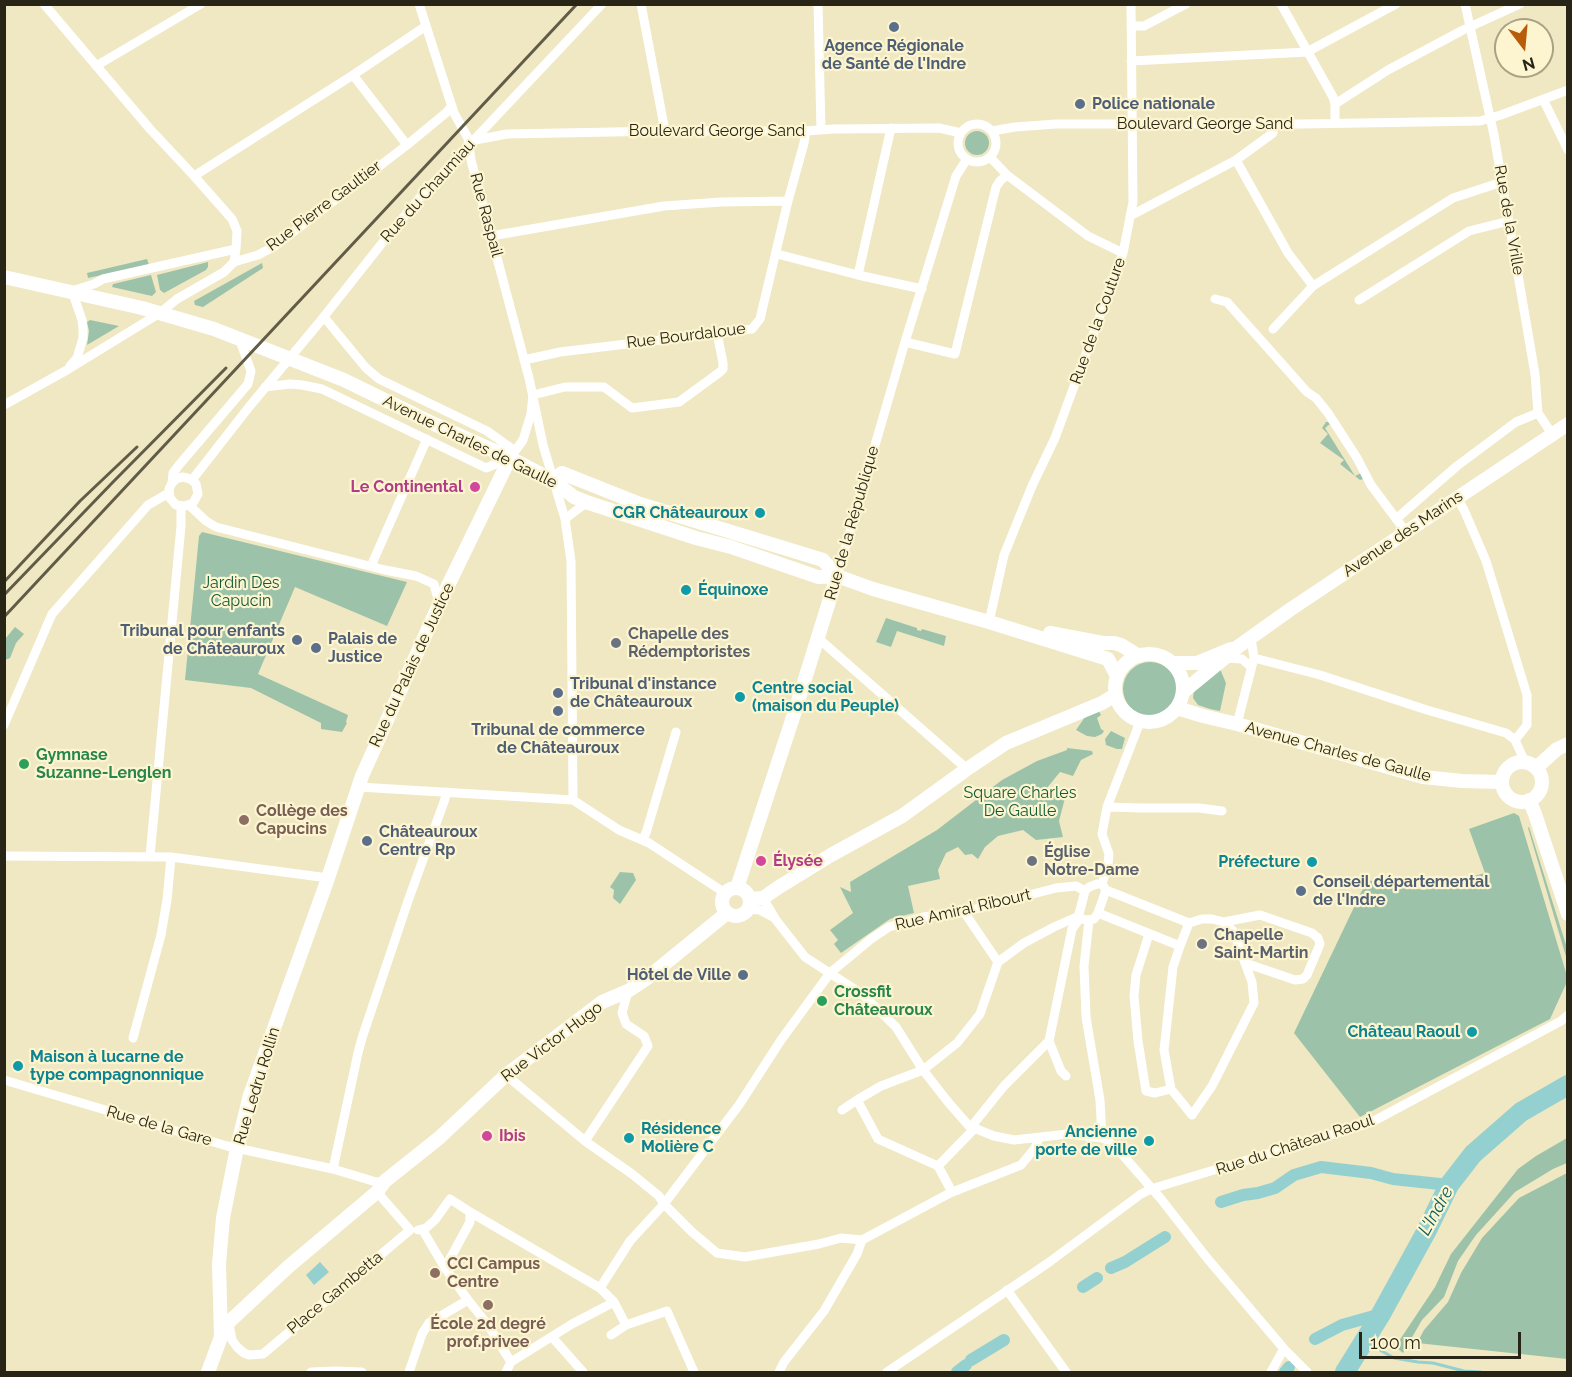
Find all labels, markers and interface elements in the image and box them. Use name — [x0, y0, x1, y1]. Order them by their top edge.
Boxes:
north arrow — [1494, 18, 1554, 78]
marker: Agence Régionale de Santé de l'Indre — [887, 20, 901, 34]
place label: Agence Régionale de Santé de l'Indre — [822, 36, 966, 74]
text: N — [1520, 53, 1537, 75]
place label: Police nationale — [1092, 94, 1215, 114]
marker: Police nationale — [1073, 97, 1087, 111]
street label: Boulevard George Sand — [1117, 114, 1293, 134]
street label: Boulevard George Sand — [629, 121, 805, 141]
street label: Rue du Chaumiau — [377, 136, 479, 246]
street label: Rue Pierre Gaultier — [263, 157, 385, 255]
street label: Rue de la Vrille — [1490, 164, 1528, 276]
street label: Rue Raspail — [466, 171, 506, 259]
street label: Rue de la Couture — [1066, 255, 1130, 387]
street label: Rue Bourdaloue — [625, 319, 747, 353]
street label: Avenue Charles de Gaulle — [380, 391, 560, 493]
street label: Rue de la République — [821, 444, 883, 602]
place label: Le Continental — [351, 477, 463, 497]
marker: Le Continental — [468, 480, 482, 494]
street label: Avenue des Marins — [1340, 487, 1466, 581]
place label: CGR Châteauroux — [612, 503, 748, 523]
marker: CGR Châteauroux — [753, 506, 767, 520]
park label: Jardin Des Capucin — [202, 573, 280, 611]
street label: Rue du Palais de Justice — [365, 580, 459, 750]
place label: Équinoxe — [698, 580, 768, 600]
marker: Équinoxe — [679, 583, 693, 597]
place label: Tribunal pour enfants de Châteauroux — [120, 621, 285, 659]
place label: Chapelle des Rédemptoristes — [628, 624, 750, 662]
place label: Palais de Justice — [328, 629, 397, 667]
marker: Tribunal pour enfants de Châteauroux — [290, 633, 304, 647]
marker: Chapelle des Rédemptoristes — [609, 636, 623, 650]
marker: Palais de Justice — [309, 641, 323, 655]
place label: Tribunal d'instance de Châteauroux — [570, 674, 717, 712]
place label: Centre social (maison du Peuple) — [752, 678, 899, 716]
marker: Tribunal d'instance de Châteauroux — [551, 686, 565, 700]
marker: Centre social (maison du Peuple) — [733, 690, 747, 704]
marker: Tribunal de commerce de Châteauroux — [551, 704, 565, 718]
street label: Avenue Charles de Gaulle — [1243, 718, 1433, 786]
place label: Tribunal de commerce de Châteauroux — [471, 720, 645, 758]
place label: Gymnase Suzanne-Lenglen — [36, 745, 171, 783]
marker: Gymnase Suzanne-Lenglen — [17, 757, 31, 771]
park label: Square Charles De Gaulle — [964, 783, 1076, 821]
place label: Collège des Capucins — [256, 801, 348, 839]
marker: Collège des Capucins — [237, 813, 251, 827]
place label: Châteauroux Centre Rp — [379, 822, 478, 860]
marker: Châteauroux Centre Rp — [360, 834, 374, 848]
place label: Église Notre-Dame — [1044, 842, 1139, 880]
place label: Élysée — [773, 851, 823, 871]
place label: Préfecture — [1218, 852, 1300, 872]
marker: Élysée — [754, 854, 768, 868]
marker: Église Notre-Dame — [1025, 854, 1039, 868]
marker: Préfecture — [1305, 855, 1319, 869]
place label: Conseil départemental de l'Indre — [1313, 872, 1489, 910]
marker: Conseil départemental de l'Indre — [1294, 884, 1308, 898]
street label: Rue Amiral Ribourt — [893, 885, 1033, 935]
place label: Chapelle Saint-Martin — [1214, 925, 1308, 963]
marker: Chapelle Saint-Martin — [1195, 937, 1209, 951]
place label: Hôtel de Ville — [627, 965, 731, 985]
marker: Hôtel de Ville — [736, 968, 750, 982]
place label: Crossfit Châteauroux — [834, 982, 933, 1020]
marker: Crossfit Châteauroux — [815, 994, 829, 1008]
street label: Rue Victor Hugo — [498, 998, 606, 1086]
place label: Château Raoul — [1347, 1022, 1460, 1042]
street label: Rue Ledru Rollin — [230, 1025, 284, 1147]
marker: Château Raoul — [1465, 1025, 1479, 1039]
place label: Maison à lucarne de type compagnonnique — [30, 1047, 204, 1085]
marker: Maison à lucarne de type compagnonnique — [11, 1059, 25, 1073]
street label: Rue de la Gare — [104, 1102, 214, 1150]
street label: Rue du Château Raoul — [1214, 1110, 1376, 1180]
place label: Résidence Molière C — [641, 1119, 721, 1157]
place label: Ancienne porte de ville — [1035, 1122, 1137, 1160]
place label: Ibis — [499, 1126, 526, 1146]
marker: Ibis — [480, 1129, 494, 1143]
marker: Résidence Molière C — [622, 1131, 636, 1145]
marker: Ancienne porte de ville — [1142, 1134, 1156, 1148]
water label: L'Indre — [1414, 1183, 1458, 1239]
street label: Place Gambetta — [283, 1247, 387, 1339]
place label: CCI Campus Centre — [447, 1254, 540, 1292]
marker: CCI Campus Centre — [428, 1266, 442, 1280]
marker: École 2d degré prof.privee — [481, 1298, 495, 1312]
place label: École 2d degré prof.privee — [430, 1314, 546, 1352]
scale bar — [1362, 1320, 1524, 1358]
text: 100 m — [1370, 1332, 1421, 1353]

